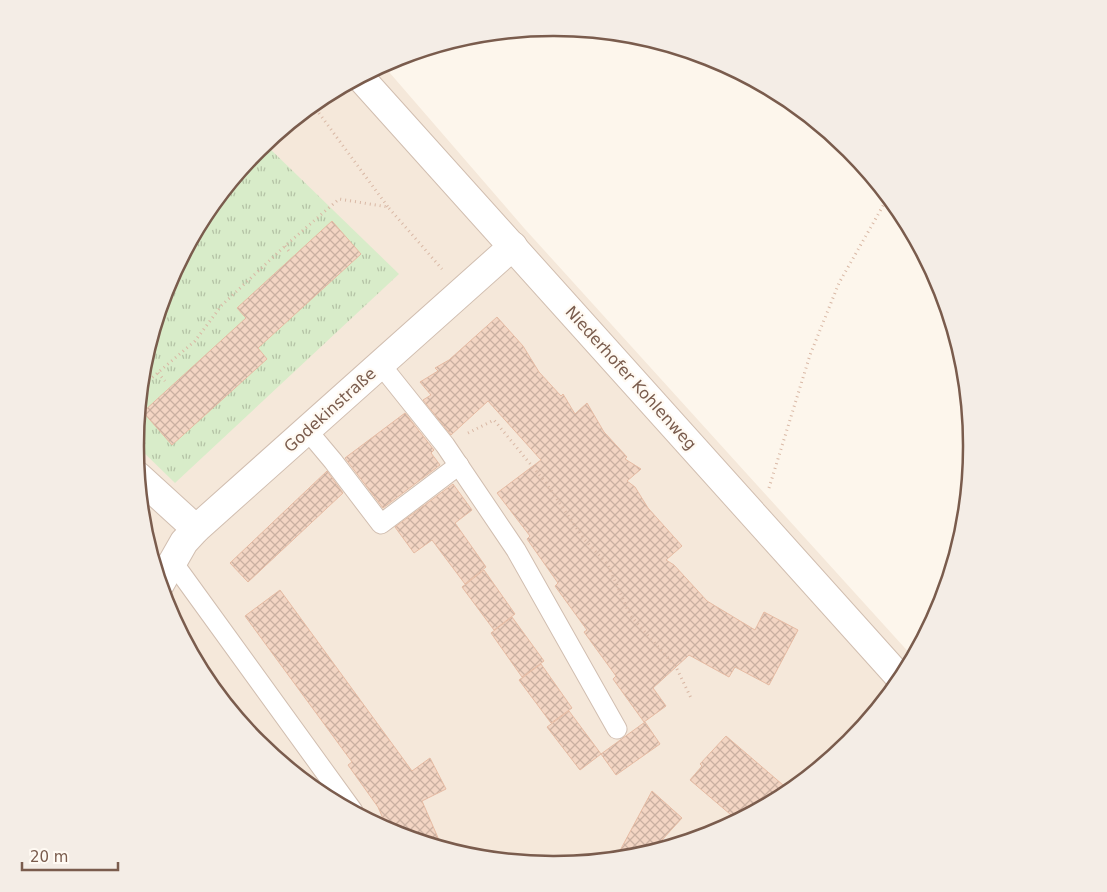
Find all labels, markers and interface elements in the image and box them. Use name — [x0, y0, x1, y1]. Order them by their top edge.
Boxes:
street label: Niederhofer Kohlenweg — [561, 302, 701, 454]
street label: Godekinstraße — [280, 364, 380, 456]
scale bar — [22, 840, 119, 872]
text: 20 m — [30, 848, 68, 866]

